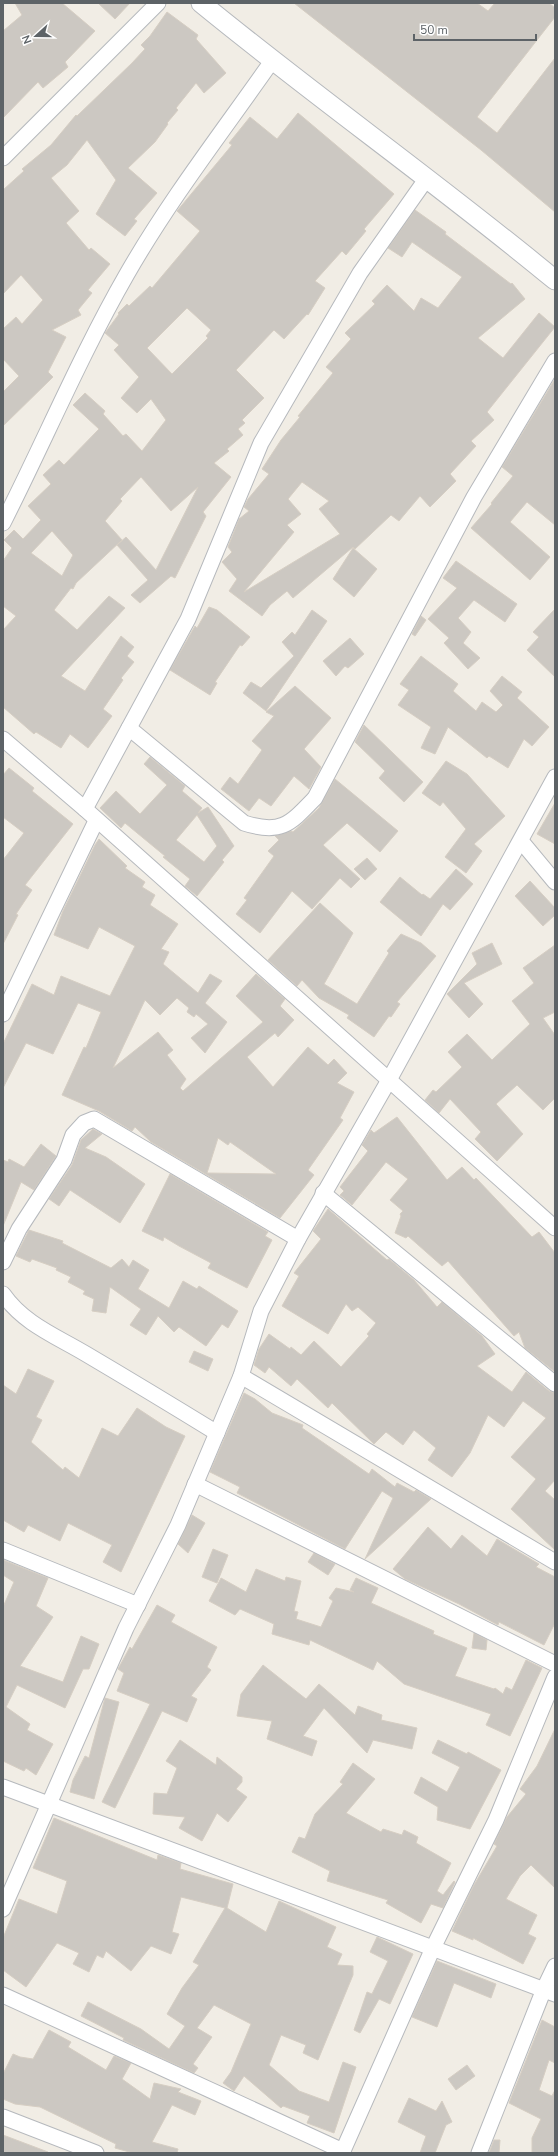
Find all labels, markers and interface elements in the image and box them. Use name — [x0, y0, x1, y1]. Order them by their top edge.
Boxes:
north arrow — [16, 16, 56, 56]
scale bar — [414, 16, 536, 42]
text: 50 m — [420, 22, 448, 38]
text: N — [19, 33, 36, 46]

